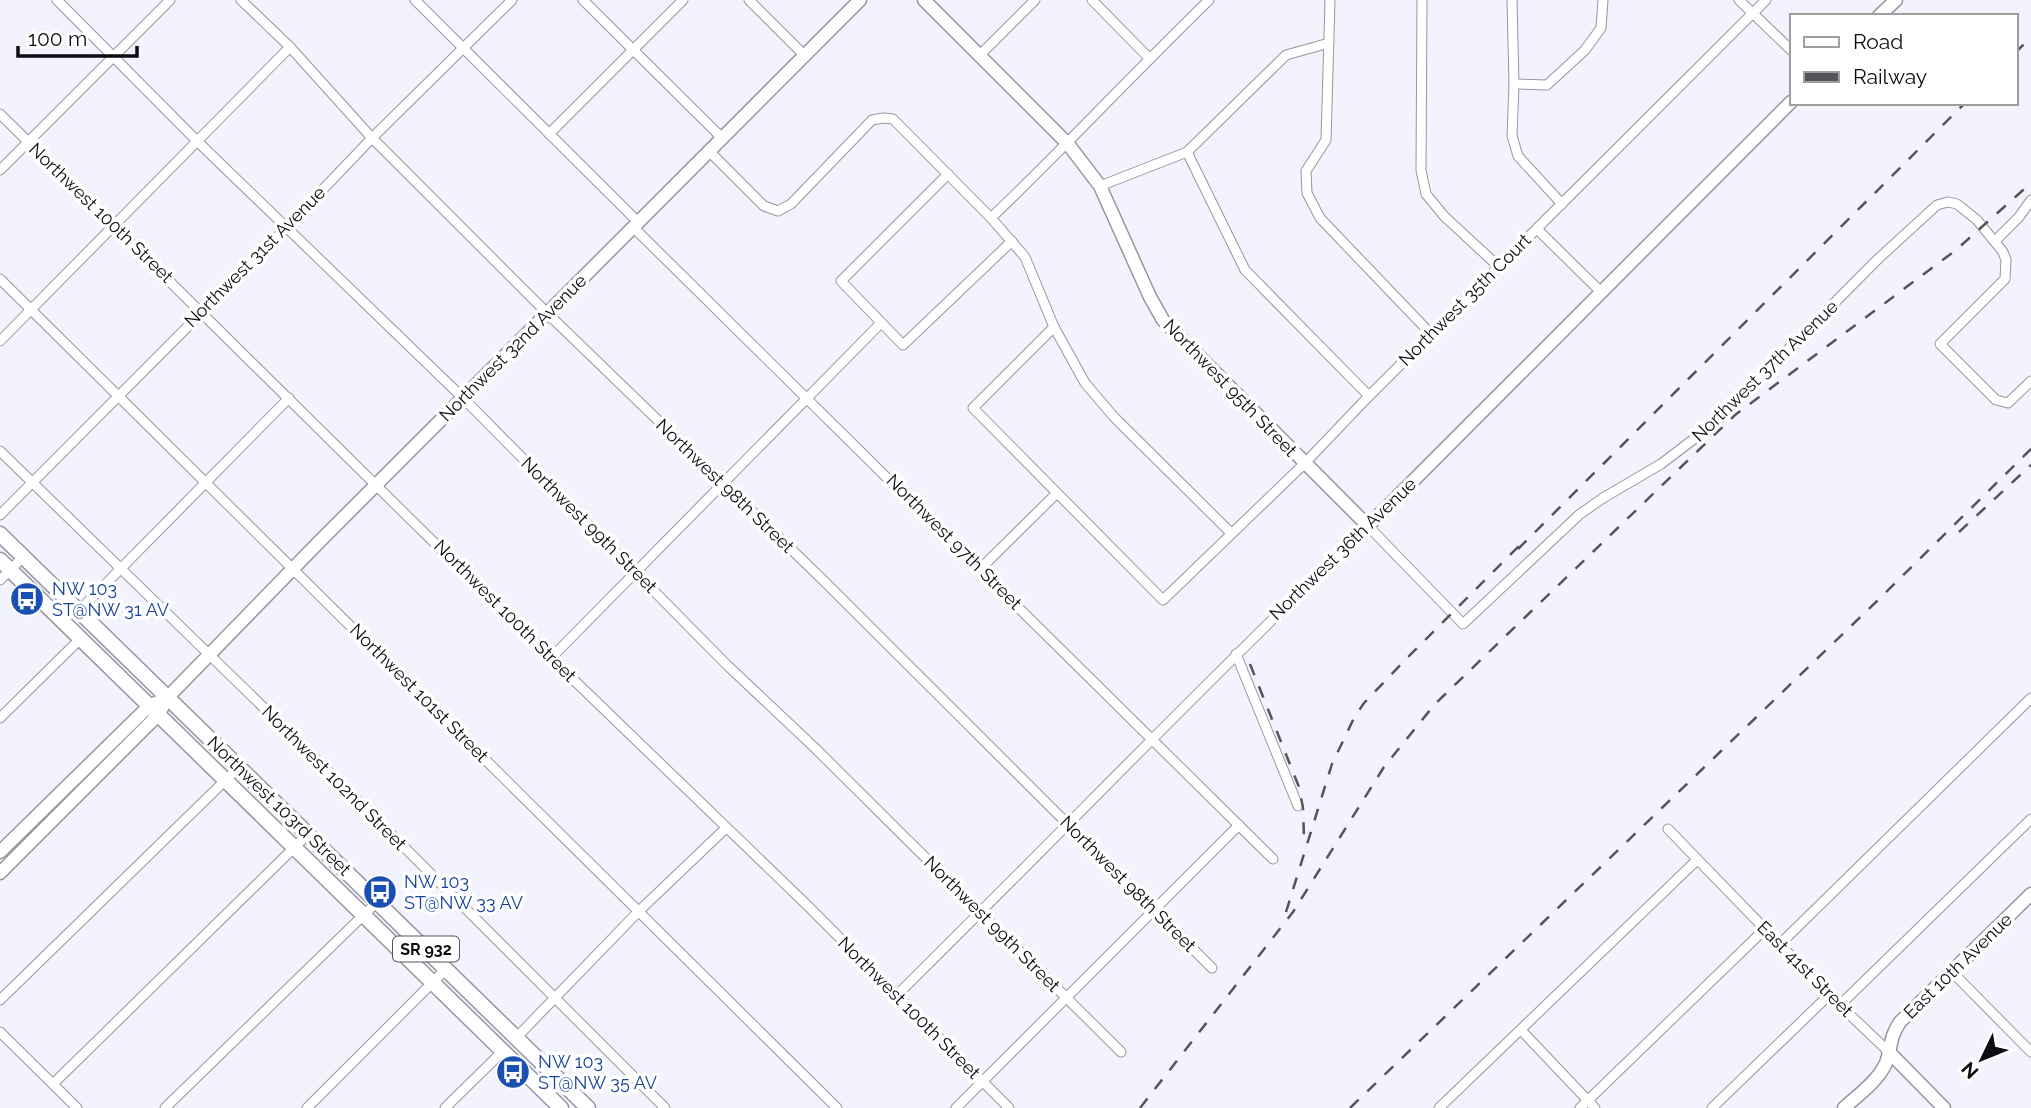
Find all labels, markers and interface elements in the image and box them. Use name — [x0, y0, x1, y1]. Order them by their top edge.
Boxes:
scale bar — [18, 14, 136, 58]
legend — [1790, 14, 2017, 105]
text: 100 m — [28, 26, 87, 51]
text: Road — [1853, 29, 1903, 54]
text: Railway — [1853, 64, 1927, 89]
street label: Northwest 100th Street — [25, 138, 178, 287]
street label: Northwest 31st Avenue — [180, 182, 330, 331]
street label: Northwest 35th Court — [1394, 229, 1535, 370]
street label: Northwest 32nd Avenue — [435, 270, 591, 425]
street label: Northwest 37th Avenue — [1688, 295, 1842, 446]
street label: Northwest 95th Street — [1159, 315, 1301, 461]
street label: Northwest 98th Street — [652, 414, 799, 557]
street label: Northwest 99th Street — [517, 452, 662, 597]
street label: Northwest 97th Street — [882, 470, 1026, 614]
street label: Northwest 36th Avenue — [1265, 473, 1421, 624]
street label: Northwest 100th Street — [430, 535, 581, 686]
place label: NW 103 ST@NW 31 AV — [52, 578, 169, 620]
bus stop icon: NW 103 ST@NW 31 AV — [8, 580, 46, 618]
street label: Northwest 101st Street — [346, 619, 493, 766]
street label: Northwest 102nd Street — [258, 701, 411, 854]
street label: Northwest 103rd Street — [203, 732, 355, 880]
street label: Northwest 98th Street — [1056, 811, 1201, 956]
street label: Northwest 99th Street — [920, 851, 1065, 996]
place label: NW 103 ST@NW 33 AV — [404, 871, 523, 913]
bus stop icon: NW 103 ST@NW 33 AV — [361, 873, 399, 911]
street label: East 10th Avenue — [1899, 908, 2016, 1023]
street label: East 41st Street — [1753, 916, 1858, 1021]
street label: Northwest 100th Street — [834, 932, 985, 1083]
road number: SR 932 — [393, 937, 459, 962]
north arrow — [1947, 1024, 2017, 1094]
place label: NW 103 ST@NW 35 AV — [538, 1051, 657, 1093]
bus stop icon: NW 103 ST@NW 35 AV — [494, 1053, 532, 1091]
text: N — [1957, 1058, 1983, 1083]

